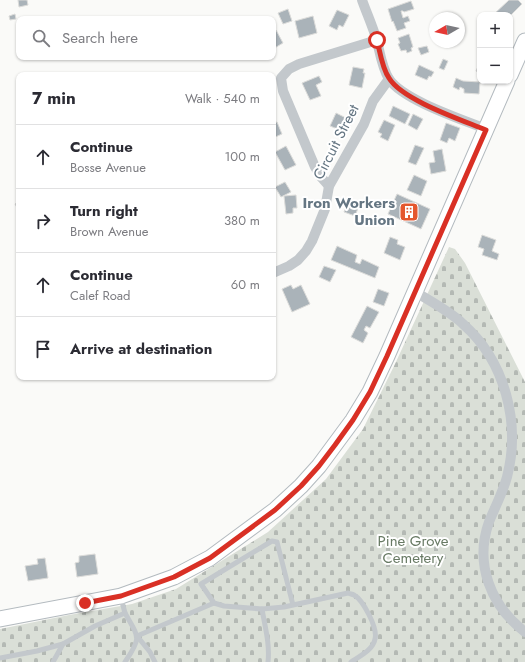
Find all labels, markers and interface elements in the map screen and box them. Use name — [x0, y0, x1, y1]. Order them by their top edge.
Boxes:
north arrow — [429, 12, 465, 48]
map controls — [477, 12, 513, 84]
button: + — [477, 12, 513, 48]
search box — [16, 16, 276, 60]
icon: search — [30, 27, 52, 49]
text: Search here — [62, 27, 138, 49]
route start — [368, 31, 386, 49]
button: − — [477, 48, 513, 84]
text: 7 min — [32, 86, 76, 110]
text: Walk · 540 m — [185, 89, 260, 108]
street label: Circuit Street — [308, 100, 365, 183]
text: Continue — [70, 136, 133, 158]
icon: ahead — [32, 146, 54, 168]
text: 100 m — [225, 147, 260, 166]
text: Bosse Avenue — [70, 158, 146, 177]
place label: Iron Workers Union — [302, 192, 395, 231]
text: Turn right — [70, 200, 138, 222]
building icon: Iron Workers Union — [398, 201, 420, 223]
icon: right — [32, 210, 54, 232]
text: 380 m — [224, 211, 260, 230]
text: Brown Avenue — [70, 222, 148, 241]
text: Continue — [70, 264, 133, 286]
icon: ahead — [32, 274, 54, 296]
text: 60 m — [231, 275, 260, 294]
text: Calef Road — [70, 286, 131, 305]
icon: arrive — [32, 338, 54, 360]
text: Arrive at destination — [70, 338, 212, 360]
park label: Pine Grove Cemetery — [378, 530, 449, 569]
route end — [76, 594, 94, 612]

